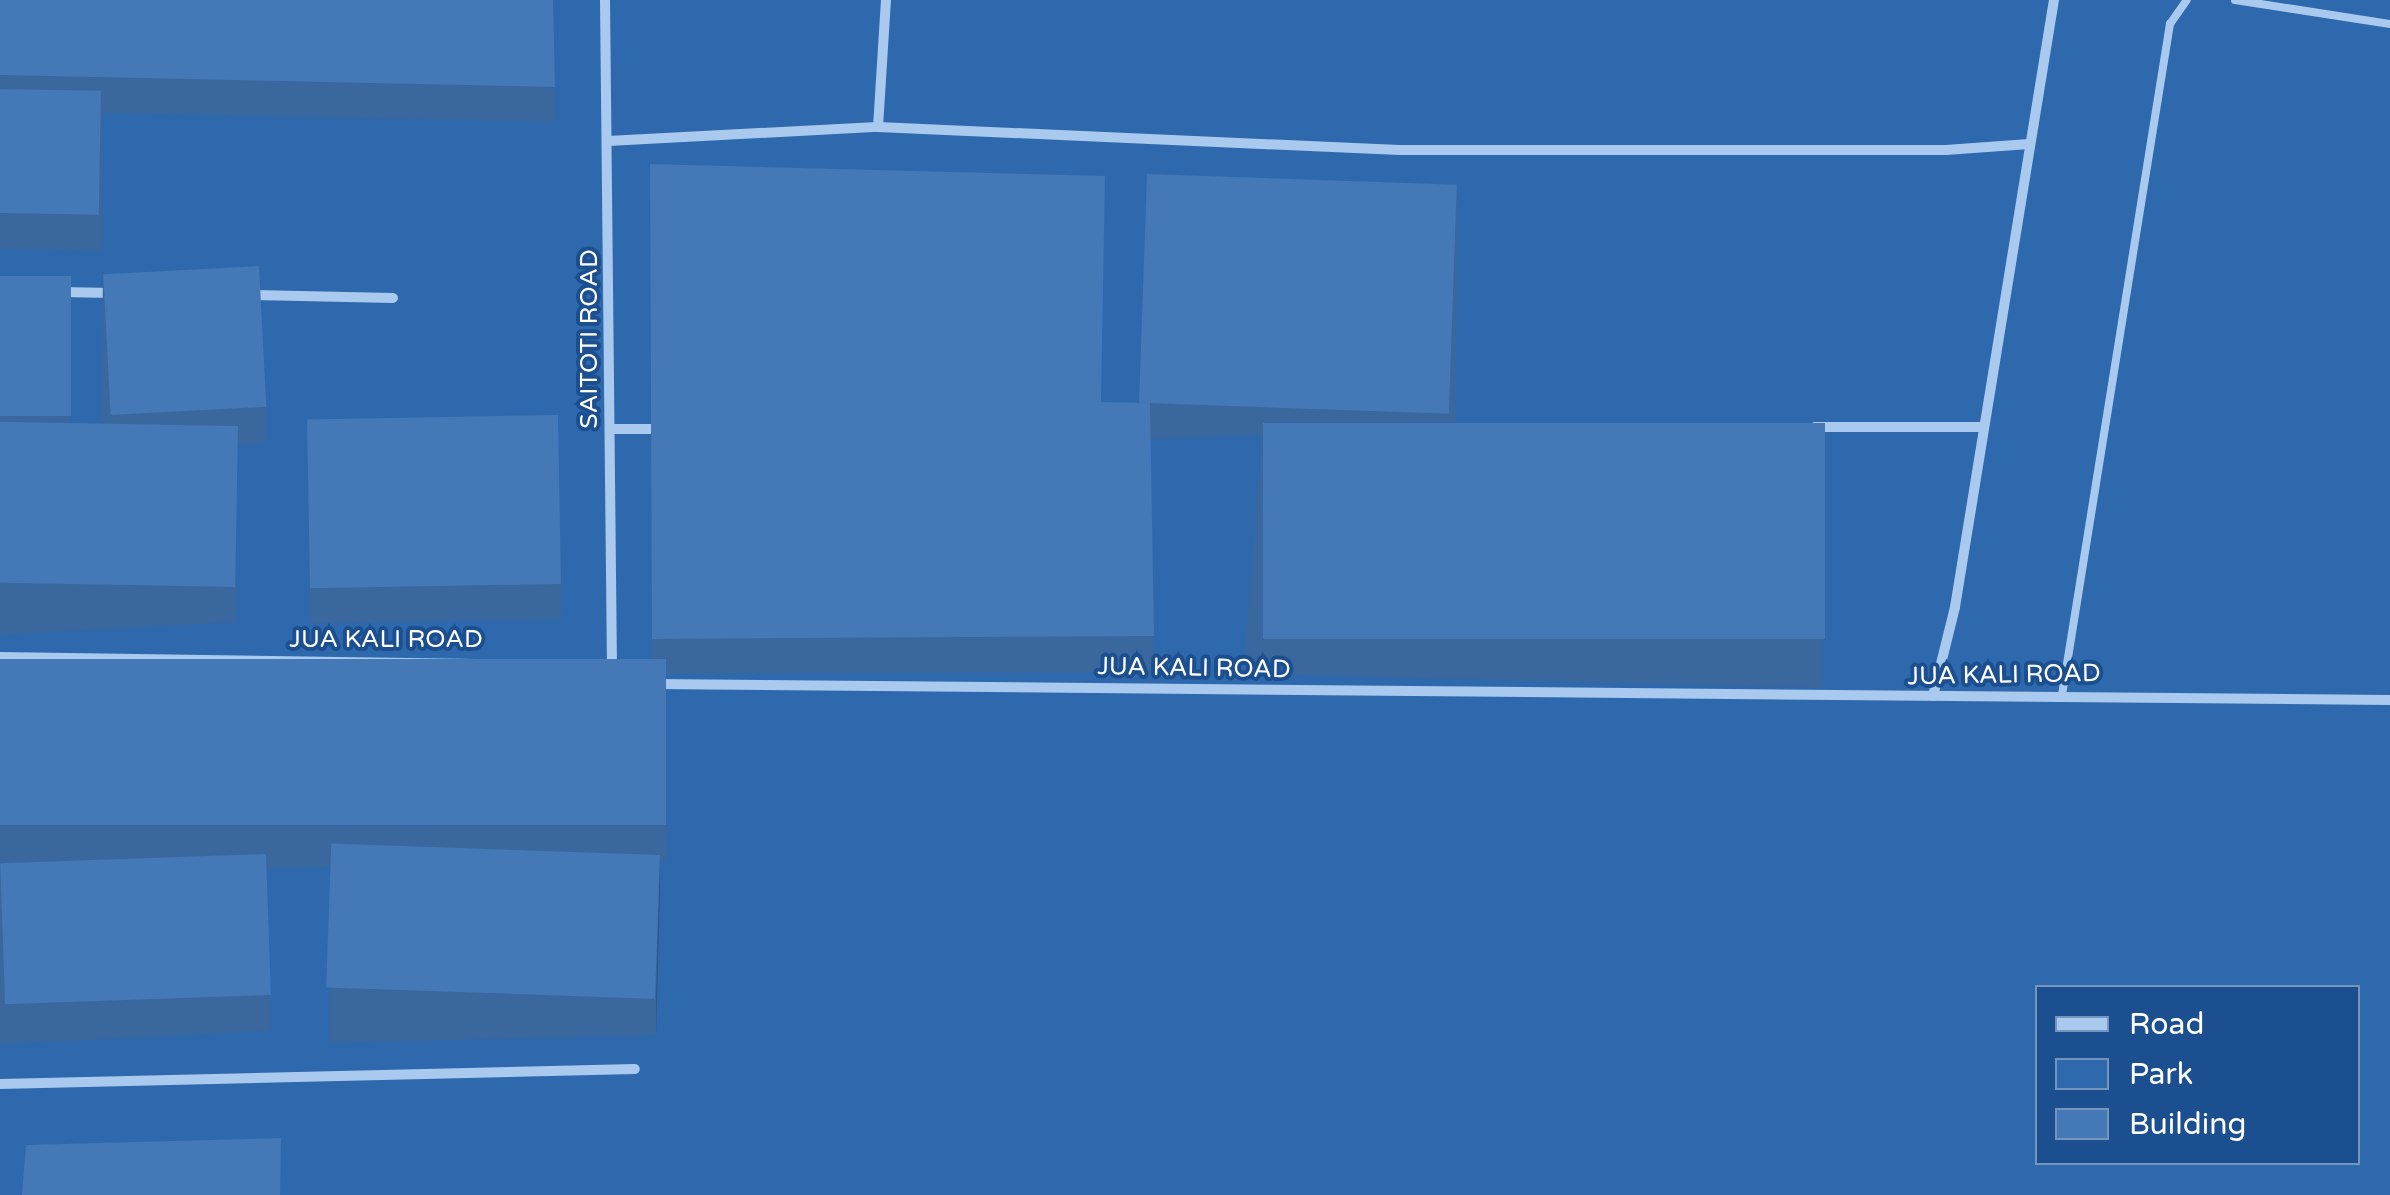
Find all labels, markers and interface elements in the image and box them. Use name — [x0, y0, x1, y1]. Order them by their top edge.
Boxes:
street label: SAITOTI ROAD — [574, 249, 604, 429]
street label: JUA KALI ROAD — [289, 624, 483, 654]
street label: JUA KALI ROAD — [1097, 651, 1291, 685]
street label: JUA KALI ROAD — [1907, 658, 2101, 692]
legend — [2035, 985, 2360, 1165]
text: Road — [2129, 1006, 2204, 1043]
text: Park — [2129, 1056, 2193, 1093]
text: Building — [2129, 1106, 2246, 1143]

